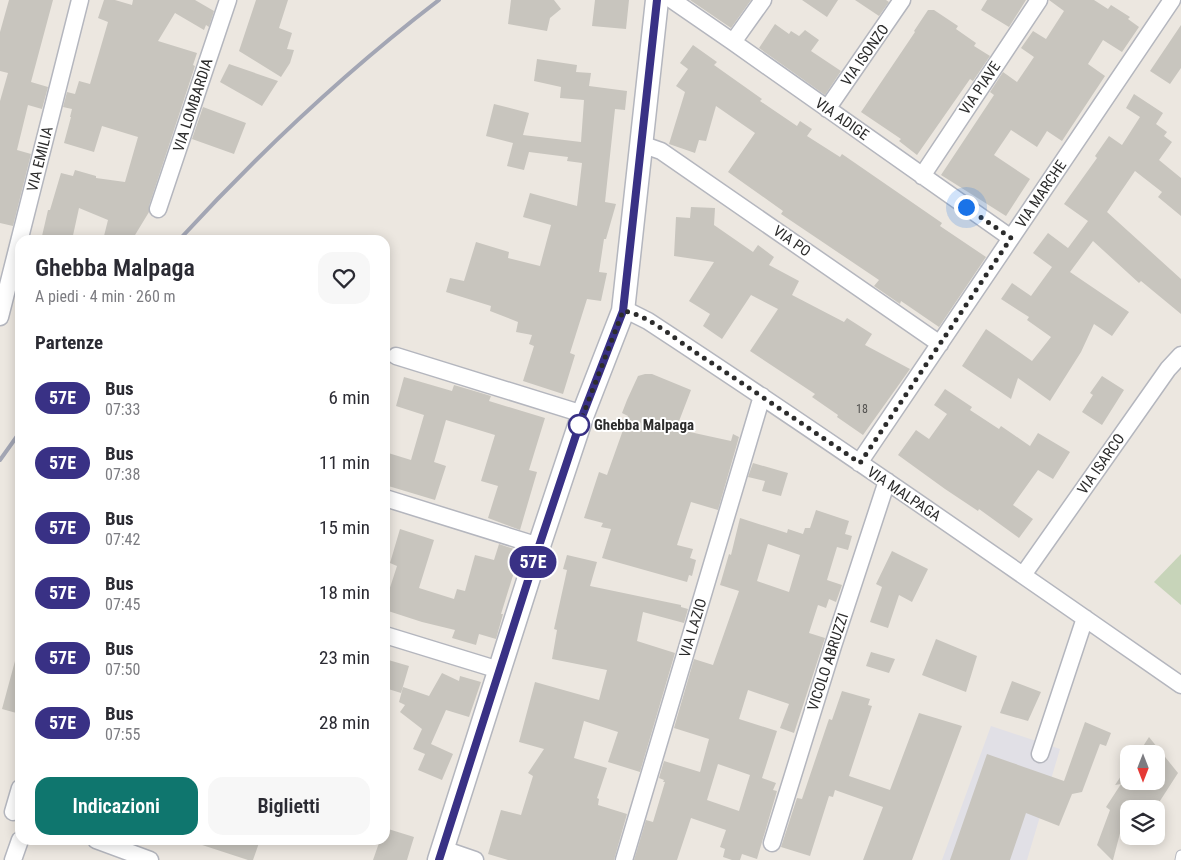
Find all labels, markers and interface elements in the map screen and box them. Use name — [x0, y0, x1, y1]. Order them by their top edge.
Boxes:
street label: VIA ISONZO — [837, 21, 893, 89]
street label: VIA LOMBARDIA — [169, 56, 217, 154]
street label: VIA PIAVE — [956, 58, 1004, 118]
street label: VIA ADIGE — [812, 94, 872, 144]
street label: VIA EMILIA — [23, 124, 57, 193]
street label: VIA MARCHE — [1012, 157, 1070, 231]
your location — [954, 195, 979, 220]
street label: VIA PO — [770, 222, 814, 260]
button: heart — [318, 252, 370, 304]
text: Ghebba Malpaga — [35, 254, 195, 282]
text: A piedi · 4 min · 260 m — [35, 287, 176, 306]
text: Partenze — [35, 331, 103, 354]
text: Bus — [105, 377, 134, 400]
text: 6 min — [328, 386, 370, 409]
text: 57E — [49, 387, 76, 408]
text: 07:33 — [105, 400, 140, 419]
house number: 18 — [856, 402, 868, 416]
marker: Ghebba Malpaga — [568, 414, 590, 436]
place label: Ghebba Malpaga — [594, 416, 694, 434]
street label: VIA ISARCO — [1074, 430, 1128, 498]
text: Bus — [105, 442, 134, 465]
text: 11 min — [319, 451, 370, 474]
text: 57E — [49, 452, 76, 473]
street label: VIA MALPAGA — [864, 463, 945, 525]
text: 07:38 — [105, 465, 140, 484]
text: Bus — [105, 507, 134, 530]
text: 15 min — [319, 516, 370, 539]
text: 57E — [49, 517, 76, 538]
text: 07:42 — [105, 530, 140, 549]
line badge: 57E — [504, 546, 562, 578]
text: 57E — [519, 551, 547, 572]
text: Bus — [105, 572, 134, 595]
text: 18 min — [319, 581, 370, 604]
text: 57E — [49, 582, 76, 603]
text: 07:45 — [105, 595, 140, 614]
street label: VIA LAZIO — [675, 596, 711, 660]
street label: VICOLO ABRUZZI — [804, 611, 852, 713]
text: Bus — [105, 637, 134, 660]
text: 23 min — [319, 646, 370, 669]
text: 57E — [49, 647, 76, 668]
text: 07:50 — [105, 660, 140, 679]
text: Bus — [105, 702, 134, 725]
text: 28 min — [319, 711, 370, 734]
text: 57E — [49, 712, 76, 733]
text: 07:55 — [105, 725, 140, 744]
north arrow — [1120, 745, 1165, 790]
map controls — [1120, 745, 1165, 845]
button: Indicazioni — [35, 777, 198, 835]
button: Biglietti — [208, 777, 370, 835]
button: layers — [1120, 800, 1165, 845]

